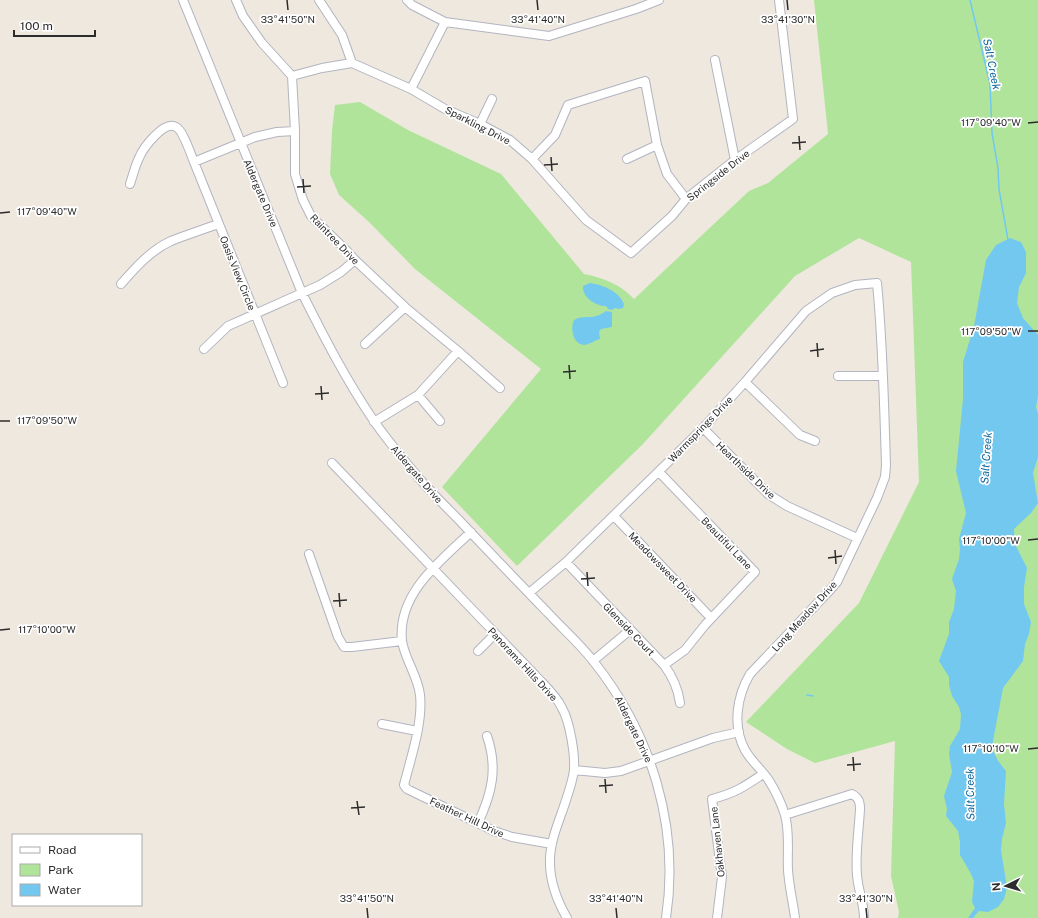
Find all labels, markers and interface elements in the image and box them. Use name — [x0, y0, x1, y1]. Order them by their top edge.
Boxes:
scale bar — [14, 12, 95, 38]
text: 33°41'50"N — [261, 13, 315, 25]
text: 33°41'40"N — [511, 13, 565, 25]
text: 33°41'30"N — [761, 13, 815, 25]
text: 100 m — [20, 19, 53, 33]
water label: Salt Creek — [981, 37, 1003, 91]
street label: Sparkling Drive — [443, 103, 513, 147]
text: 117°09'40"W — [961, 116, 1021, 128]
street label: Springside Drive — [684, 147, 752, 203]
street label: Aldergate Drive — [241, 157, 281, 229]
text: 117°09'40"W — [17, 205, 77, 217]
street label: Raintree Drive — [308, 211, 362, 267]
street label: Oasis View Circle — [218, 234, 259, 312]
text: 117°09'50"W — [961, 325, 1021, 337]
street label: Warmsprings Drive — [665, 393, 735, 465]
text: 117°09'50"W — [17, 414, 77, 426]
water label: Salt Creek — [978, 432, 994, 484]
street label: Hearthside Drive — [714, 439, 778, 501]
street label: Aldergate Drive — [389, 443, 445, 505]
street label: Beautiful Lane — [699, 514, 755, 572]
street label: Meadowsweet Drive — [626, 529, 700, 605]
text: 117°10'00"W — [962, 534, 1020, 546]
street label: Long Meadow Drive — [769, 578, 839, 654]
street label: Glenside Court — [601, 600, 657, 658]
text: 117°10'00"W — [18, 623, 76, 635]
street label: Panorama Hills Drive — [486, 625, 560, 704]
street label: Aldergate Drive — [613, 694, 655, 764]
text: 117°10'10"W — [963, 742, 1019, 754]
water label: Salt Creek — [964, 768, 976, 820]
street label: Feather Hill Drive — [428, 794, 506, 840]
street label: Oakhaven Lane — [707, 806, 727, 878]
legend — [12, 834, 142, 906]
text: Road — [48, 843, 76, 857]
text: Park — [48, 863, 74, 877]
north arrow — [986, 866, 1026, 906]
text: N — [990, 882, 1002, 892]
text: Water — [48, 883, 82, 897]
text: 33°41'50"N — [340, 892, 394, 904]
text: 33°41'40"N — [589, 892, 643, 904]
text: 33°41'30"N — [839, 892, 893, 904]

